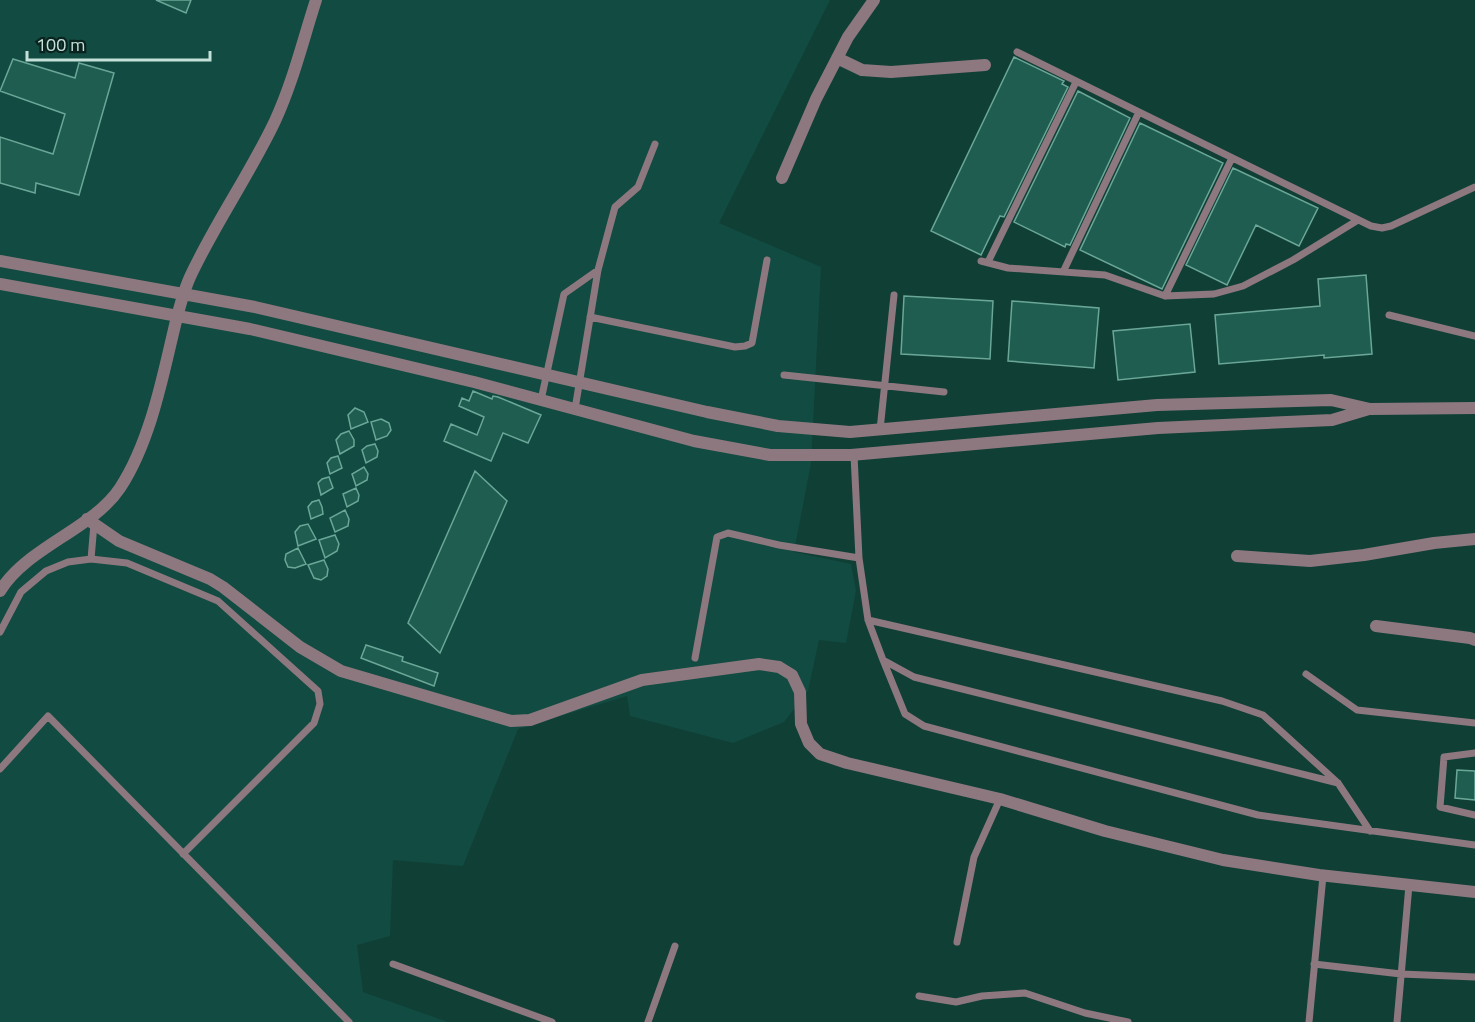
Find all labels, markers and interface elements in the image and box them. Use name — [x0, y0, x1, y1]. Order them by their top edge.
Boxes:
scale bar — [27, 24, 210, 62]
text: 100 m — [36, 31, 85, 58]

